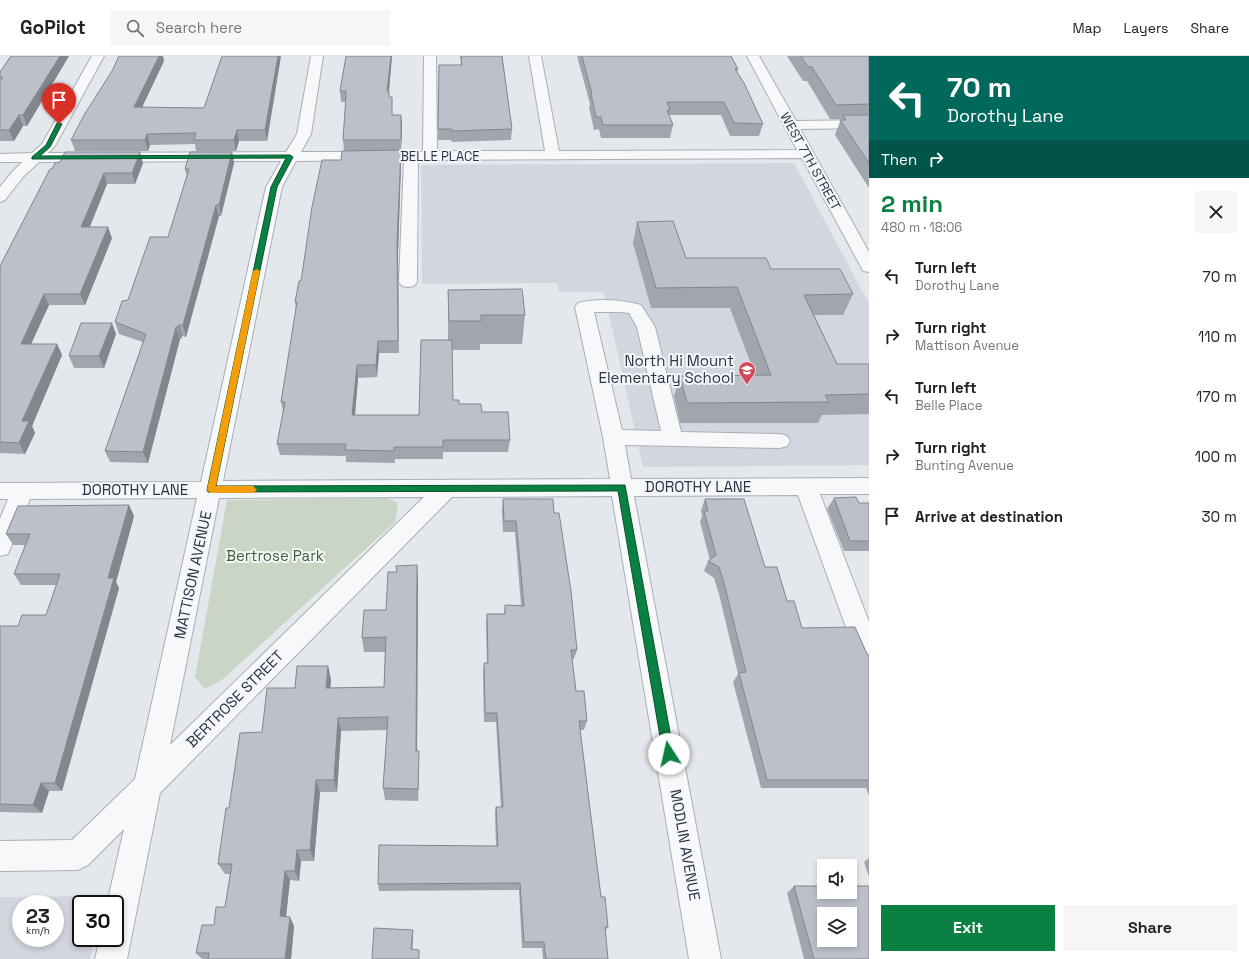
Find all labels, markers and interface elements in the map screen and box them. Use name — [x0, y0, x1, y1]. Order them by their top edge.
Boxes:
search box — [110, 10, 390, 46]
text: GoPilot — [20, 15, 86, 40]
icon: search — [124, 17, 146, 39]
text: Search here — [156, 18, 242, 37]
text: Map — [1072, 19, 1102, 37]
text: Layers — [1124, 19, 1168, 37]
text: Share — [1190, 19, 1229, 37]
text: 70 m — [947, 69, 1012, 105]
icon: left — [881, 72, 933, 124]
pin — [42, 83, 76, 124]
icon: arrive — [48, 89, 70, 111]
text: Dorothy Lane — [947, 104, 1064, 127]
street label: WEST 7TH STREET — [777, 109, 845, 214]
street label: BELLE PLACE — [400, 148, 480, 165]
icon: right — [925, 148, 947, 170]
text: Then — [881, 150, 917, 169]
text: 2 min — [881, 188, 943, 219]
button: close — [1195, 191, 1237, 233]
text: 480 m · 18:06 — [881, 219, 962, 236]
text: Turn left — [915, 258, 977, 277]
icon: left — [881, 265, 903, 287]
text: 70 m — [1202, 267, 1237, 286]
text: Dorothy Lane — [915, 277, 999, 294]
text: Turn right — [915, 318, 986, 337]
icon: right — [881, 325, 903, 347]
text: 110 m — [1198, 327, 1237, 346]
text: Mattison Avenue — [915, 337, 1019, 354]
place label: North Hi Mount Elementary School — [598, 351, 734, 387]
school or university icon: North Hi Mount Elementary School — [737, 360, 757, 385]
text: Turn left — [915, 378, 977, 397]
icon: left — [881, 385, 903, 407]
text: 170 m — [1196, 387, 1237, 406]
text: Belle Place — [915, 397, 982, 414]
text: Turn right — [915, 438, 986, 457]
icon: right — [881, 445, 903, 467]
text: 100 m — [1195, 447, 1237, 466]
text: Bunting Avenue — [915, 457, 1014, 474]
street label: DOROTHY LANE — [645, 477, 751, 496]
street label: DOROTHY LANE — [82, 480, 188, 499]
icon: arrive — [881, 505, 903, 527]
text: Arrive at destination — [915, 507, 1063, 526]
text: 30 m — [1202, 507, 1237, 526]
street label: MATTISON AVENUE — [170, 509, 215, 641]
park label: Bertrose Park — [226, 546, 324, 565]
street label: BERTROSE STREET — [182, 646, 288, 751]
position arrow — [648, 733, 690, 775]
street label: MODLIN AVENUE — [666, 788, 705, 902]
map controls — [817, 859, 857, 947]
button: sound — [817, 859, 857, 899]
speed limit sign: 30 — [72, 895, 124, 947]
text: 23 — [26, 903, 50, 929]
button: Exit — [881, 905, 1055, 951]
button: Share — [1063, 905, 1237, 951]
button: layers — [817, 907, 857, 947]
text: km/h — [26, 924, 50, 937]

